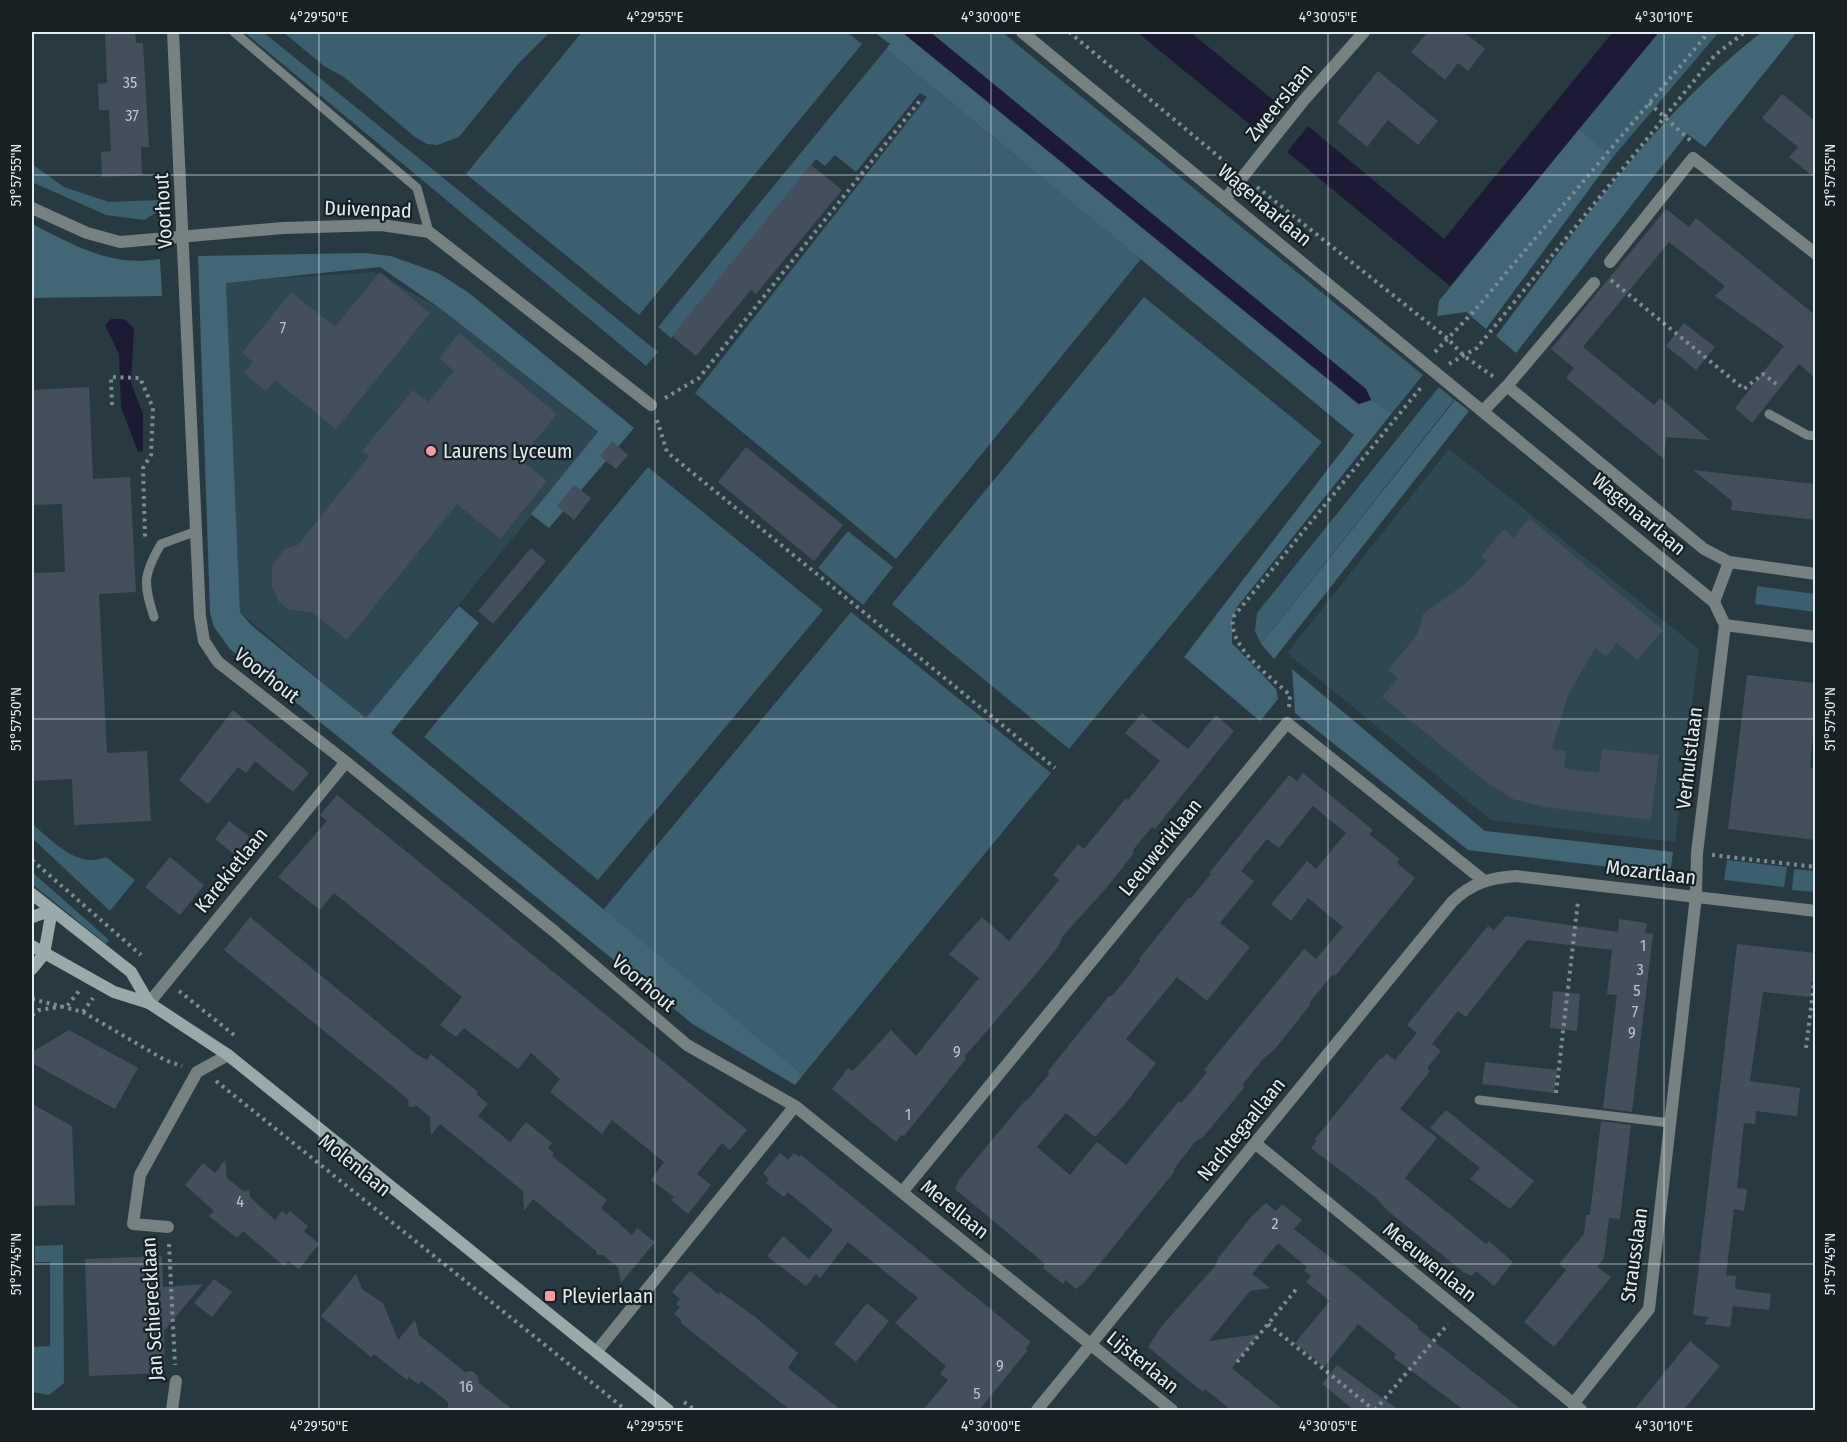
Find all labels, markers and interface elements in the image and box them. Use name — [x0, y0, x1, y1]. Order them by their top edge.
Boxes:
text: 4°29'50"E — [290, 8, 348, 26]
text: 4°29'55"E — [626, 8, 684, 26]
text: 4°30'00"E — [961, 8, 1021, 26]
text: 4°30'05"E — [1299, 8, 1357, 26]
text: 4°30'10"E — [1635, 8, 1693, 26]
street label: Zweerslaan — [1241, 58, 1317, 146]
house number: 35 — [123, 73, 137, 92]
house number: 37 — [125, 106, 139, 125]
text: 51°57'55"N — [7, 144, 25, 206]
text: 51°57'55"N — [1821, 144, 1839, 206]
street label: Wagenaarlaan — [1213, 159, 1317, 251]
street label: Voorhout — [149, 172, 177, 249]
street label: Duivenpad — [324, 195, 412, 223]
house number: 7 — [280, 318, 287, 337]
place label: Laurens Lyceum — [443, 439, 572, 463]
marker: Laurens Lyceum — [424, 444, 438, 458]
street label: Wagenaarlaan — [1587, 468, 1691, 560]
street label: Voorhout — [230, 642, 305, 708]
text: 51°57'50"N — [7, 687, 25, 751]
text: 51°57'50"N — [1821, 687, 1839, 751]
street label: Verhulstlaan — [1671, 705, 1707, 811]
street label: Leeuweriklaan — [1113, 794, 1207, 900]
street label: Karekietlaan — [189, 823, 273, 917]
street label: Mozartlaan — [1605, 855, 1697, 889]
house number: 1 — [1640, 936, 1646, 955]
street label: Voorhout — [607, 949, 681, 1017]
house number: 3 — [1636, 960, 1644, 979]
house number: 5 — [1633, 981, 1641, 1000]
house number: 7 — [1632, 1002, 1639, 1021]
house number: 9 — [1628, 1023, 1636, 1042]
house number: 9 — [953, 1042, 961, 1061]
street label: Nachtegaallaan — [1192, 1072, 1290, 1186]
house number: 1 — [905, 1105, 911, 1124]
street label: Molenlaan — [314, 1129, 396, 1201]
street label: Merellaan — [916, 1174, 994, 1244]
house number: 4 — [236, 1192, 244, 1211]
street label: Strausslaan — [1615, 1206, 1653, 1304]
house number: 2 — [1271, 1214, 1279, 1233]
street label: Meeuwenlaan — [1378, 1217, 1482, 1307]
text: 51°57'45"N — [7, 1233, 25, 1295]
text: 51°57'45"N — [1821, 1233, 1839, 1295]
street label: Jan Schierecklaan — [136, 1237, 168, 1381]
place label: Plevierlaan — [562, 1284, 653, 1308]
marker: Plevierlaan — [543, 1289, 557, 1303]
street label: Lijsterlaan — [1102, 1326, 1184, 1398]
house number: 9 — [996, 1356, 1004, 1375]
house number: 16 — [459, 1377, 473, 1396]
house number: 5 — [973, 1384, 981, 1403]
text: 4°29'50"E — [290, 1417, 348, 1435]
text: 4°29'55"E — [626, 1417, 684, 1435]
text: 4°30'00"E — [961, 1417, 1021, 1435]
text: 4°30'05"E — [1299, 1417, 1357, 1435]
text: 4°30'10"E — [1635, 1417, 1693, 1435]

